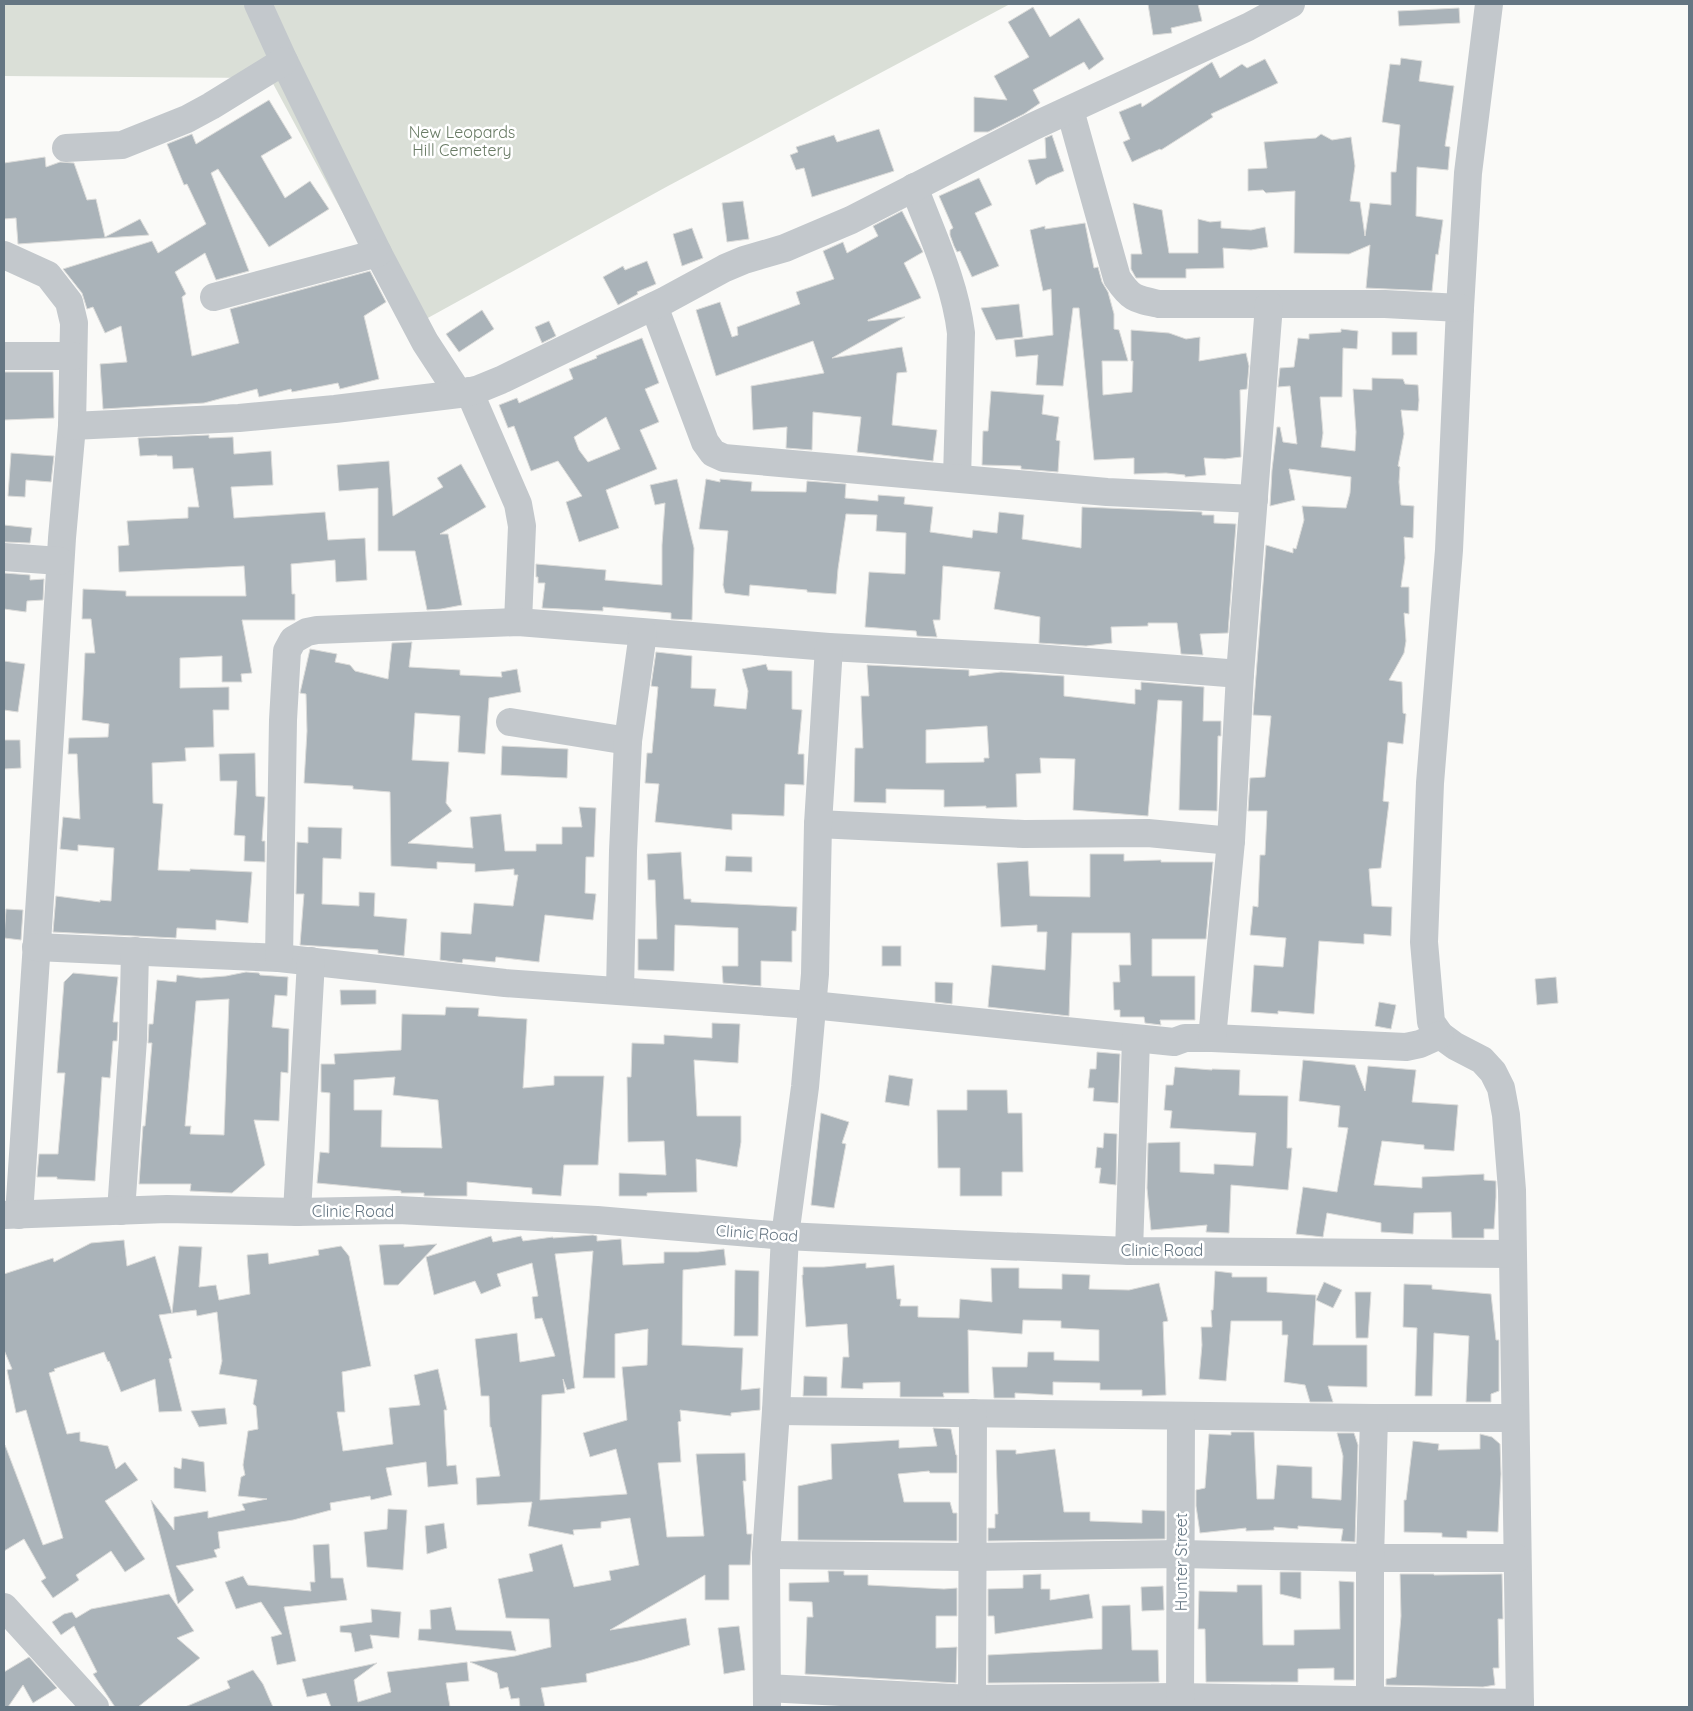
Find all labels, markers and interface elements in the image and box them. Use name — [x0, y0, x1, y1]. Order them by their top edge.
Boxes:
park label: New Leopards Hill Cemetery — [409, 122, 515, 160]
street label: Clinic Road — [312, 1201, 394, 1221]
street label: Clinic Road — [715, 1220, 799, 1246]
street label: Clinic Road — [1121, 1240, 1203, 1260]
street label: Hunter Street — [1171, 1513, 1191, 1611]

